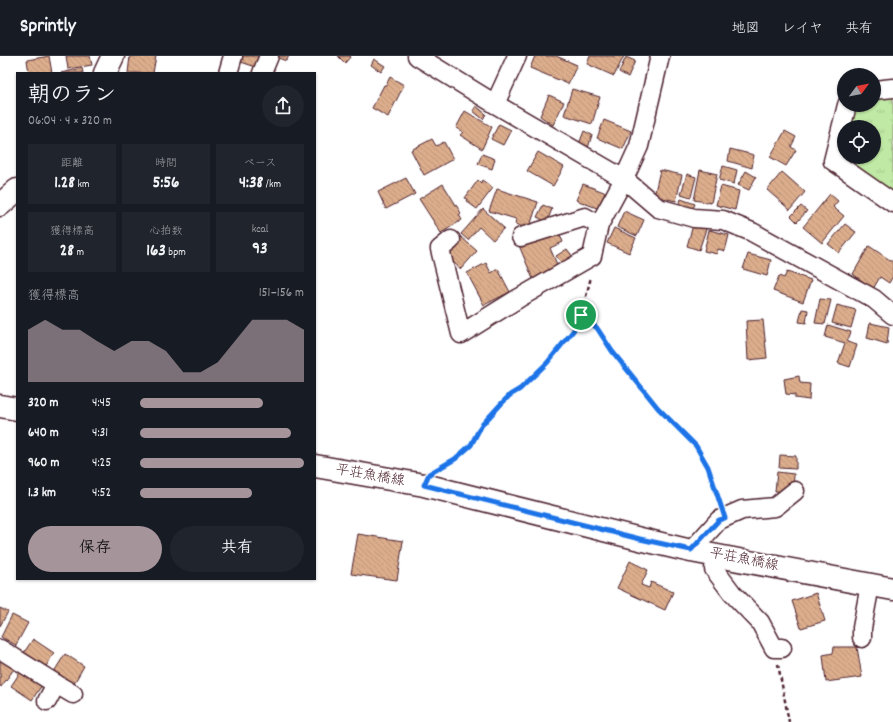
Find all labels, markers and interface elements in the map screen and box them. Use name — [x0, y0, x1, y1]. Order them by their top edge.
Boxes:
text: Sprintly — [20, 14, 76, 41]
text: 地図 — [732, 19, 760, 39]
text: レイヤ — [782, 19, 823, 39]
text: 共有 — [845, 19, 873, 39]
north arrow — [837, 68, 881, 112]
map controls — [837, 68, 881, 164]
text: 朝のラン — [28, 81, 116, 112]
button: share — [262, 85, 304, 127]
text: 06:04 · 4 × 320 m — [28, 112, 112, 131]
button: locate — [837, 120, 881, 164]
text: 距離 — [61, 156, 83, 172]
text: 時間 — [155, 156, 177, 172]
text: ペース — [244, 156, 276, 172]
text: 1.28 — [54, 172, 75, 196]
text: 5:56 — [153, 172, 179, 196]
text: 4:38 — [239, 172, 263, 196]
text: km — [75, 177, 90, 193]
text: /km — [263, 177, 281, 193]
text: kcal — [252, 222, 268, 238]
text: 獲得標高 — [50, 224, 94, 240]
text: 心拍数 — [150, 224, 183, 240]
text: 93 — [252, 238, 268, 262]
text: 28 — [60, 240, 74, 264]
text: 163 — [146, 240, 166, 264]
text: m — [74, 245, 84, 261]
text: bpm — [166, 245, 186, 261]
text: 151–156 m — [259, 284, 304, 303]
text: 獲得標高 — [28, 287, 80, 306]
pin — [564, 298, 598, 332]
icon: arrive — [570, 304, 592, 326]
text: 320 m — [28, 394, 58, 413]
text: 4:45 — [92, 394, 111, 413]
text: 640 m — [28, 424, 59, 443]
text: 4:31 — [92, 424, 108, 443]
text: 960 m — [28, 454, 59, 473]
text: 4:25 — [92, 454, 111, 473]
street label: 平荘魚橋線 — [334, 460, 406, 492]
text: 1.3 km — [28, 484, 56, 503]
text: 4:52 — [92, 484, 111, 503]
button: 保存 — [28, 526, 162, 572]
button: 共有 — [170, 526, 304, 572]
street label: 平荘魚橋線 — [708, 544, 780, 576]

